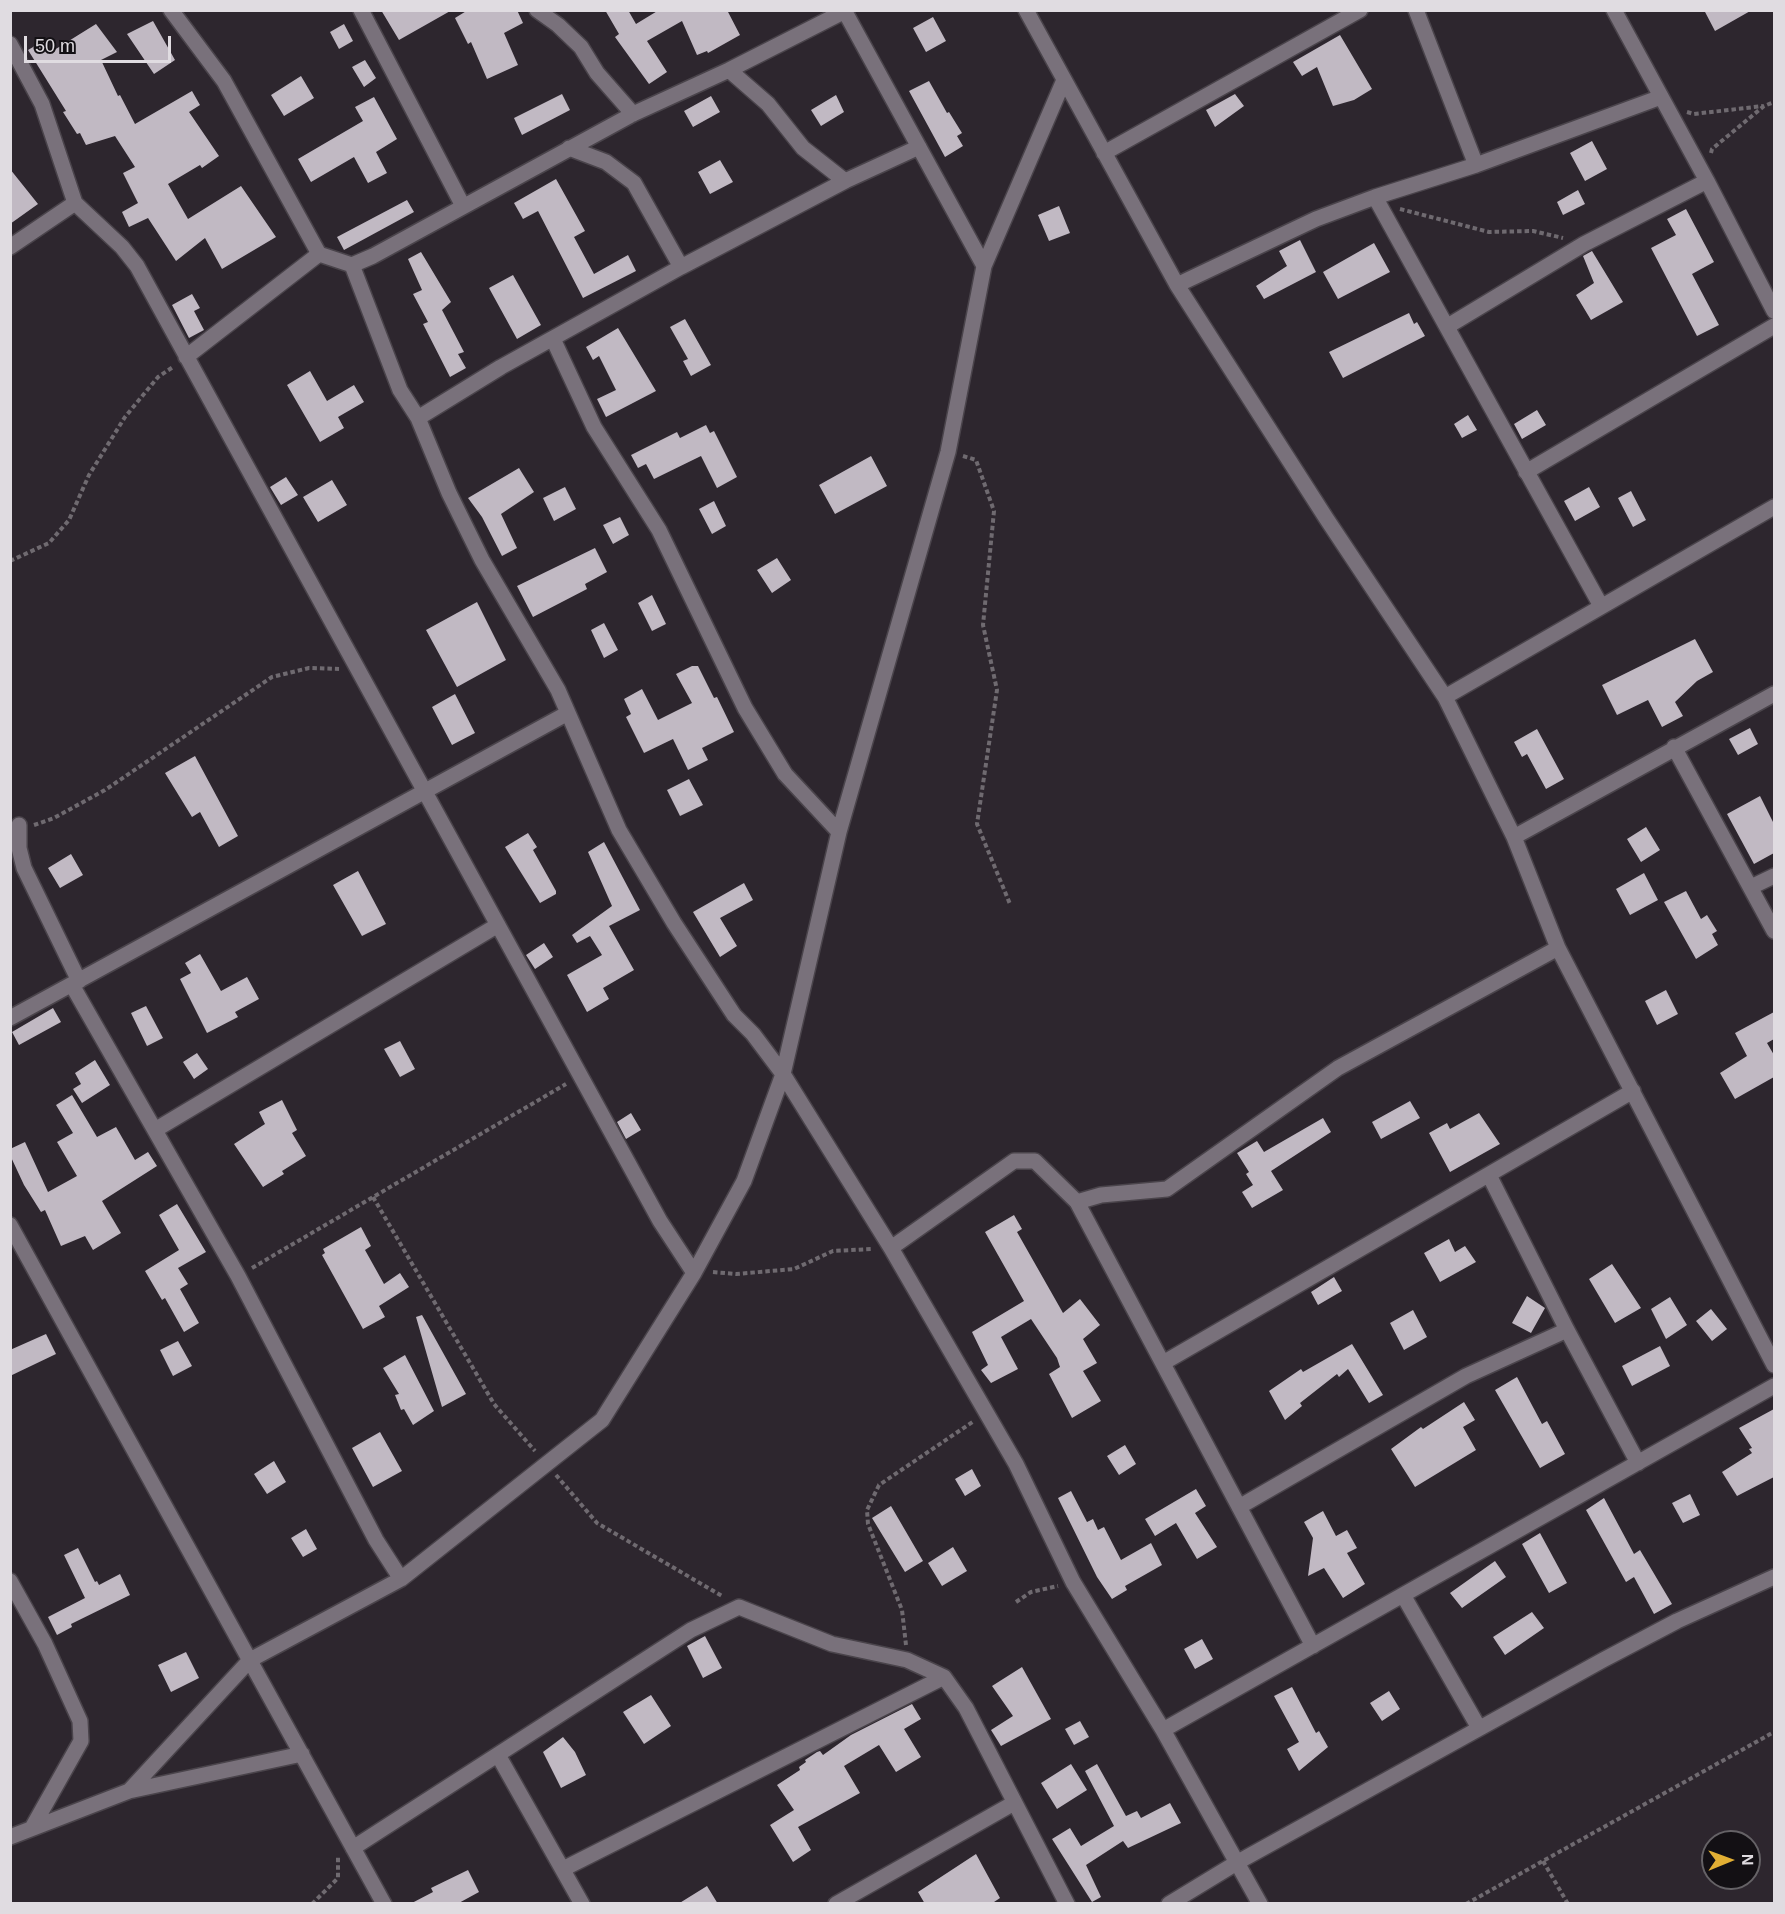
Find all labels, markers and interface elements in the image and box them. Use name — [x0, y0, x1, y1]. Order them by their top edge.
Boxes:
scale bar — [27, 24, 174, 62]
text: 50 m — [35, 36, 75, 56]
north arrow — [1701, 1830, 1761, 1890]
text: N — [1739, 1854, 1756, 1866]

